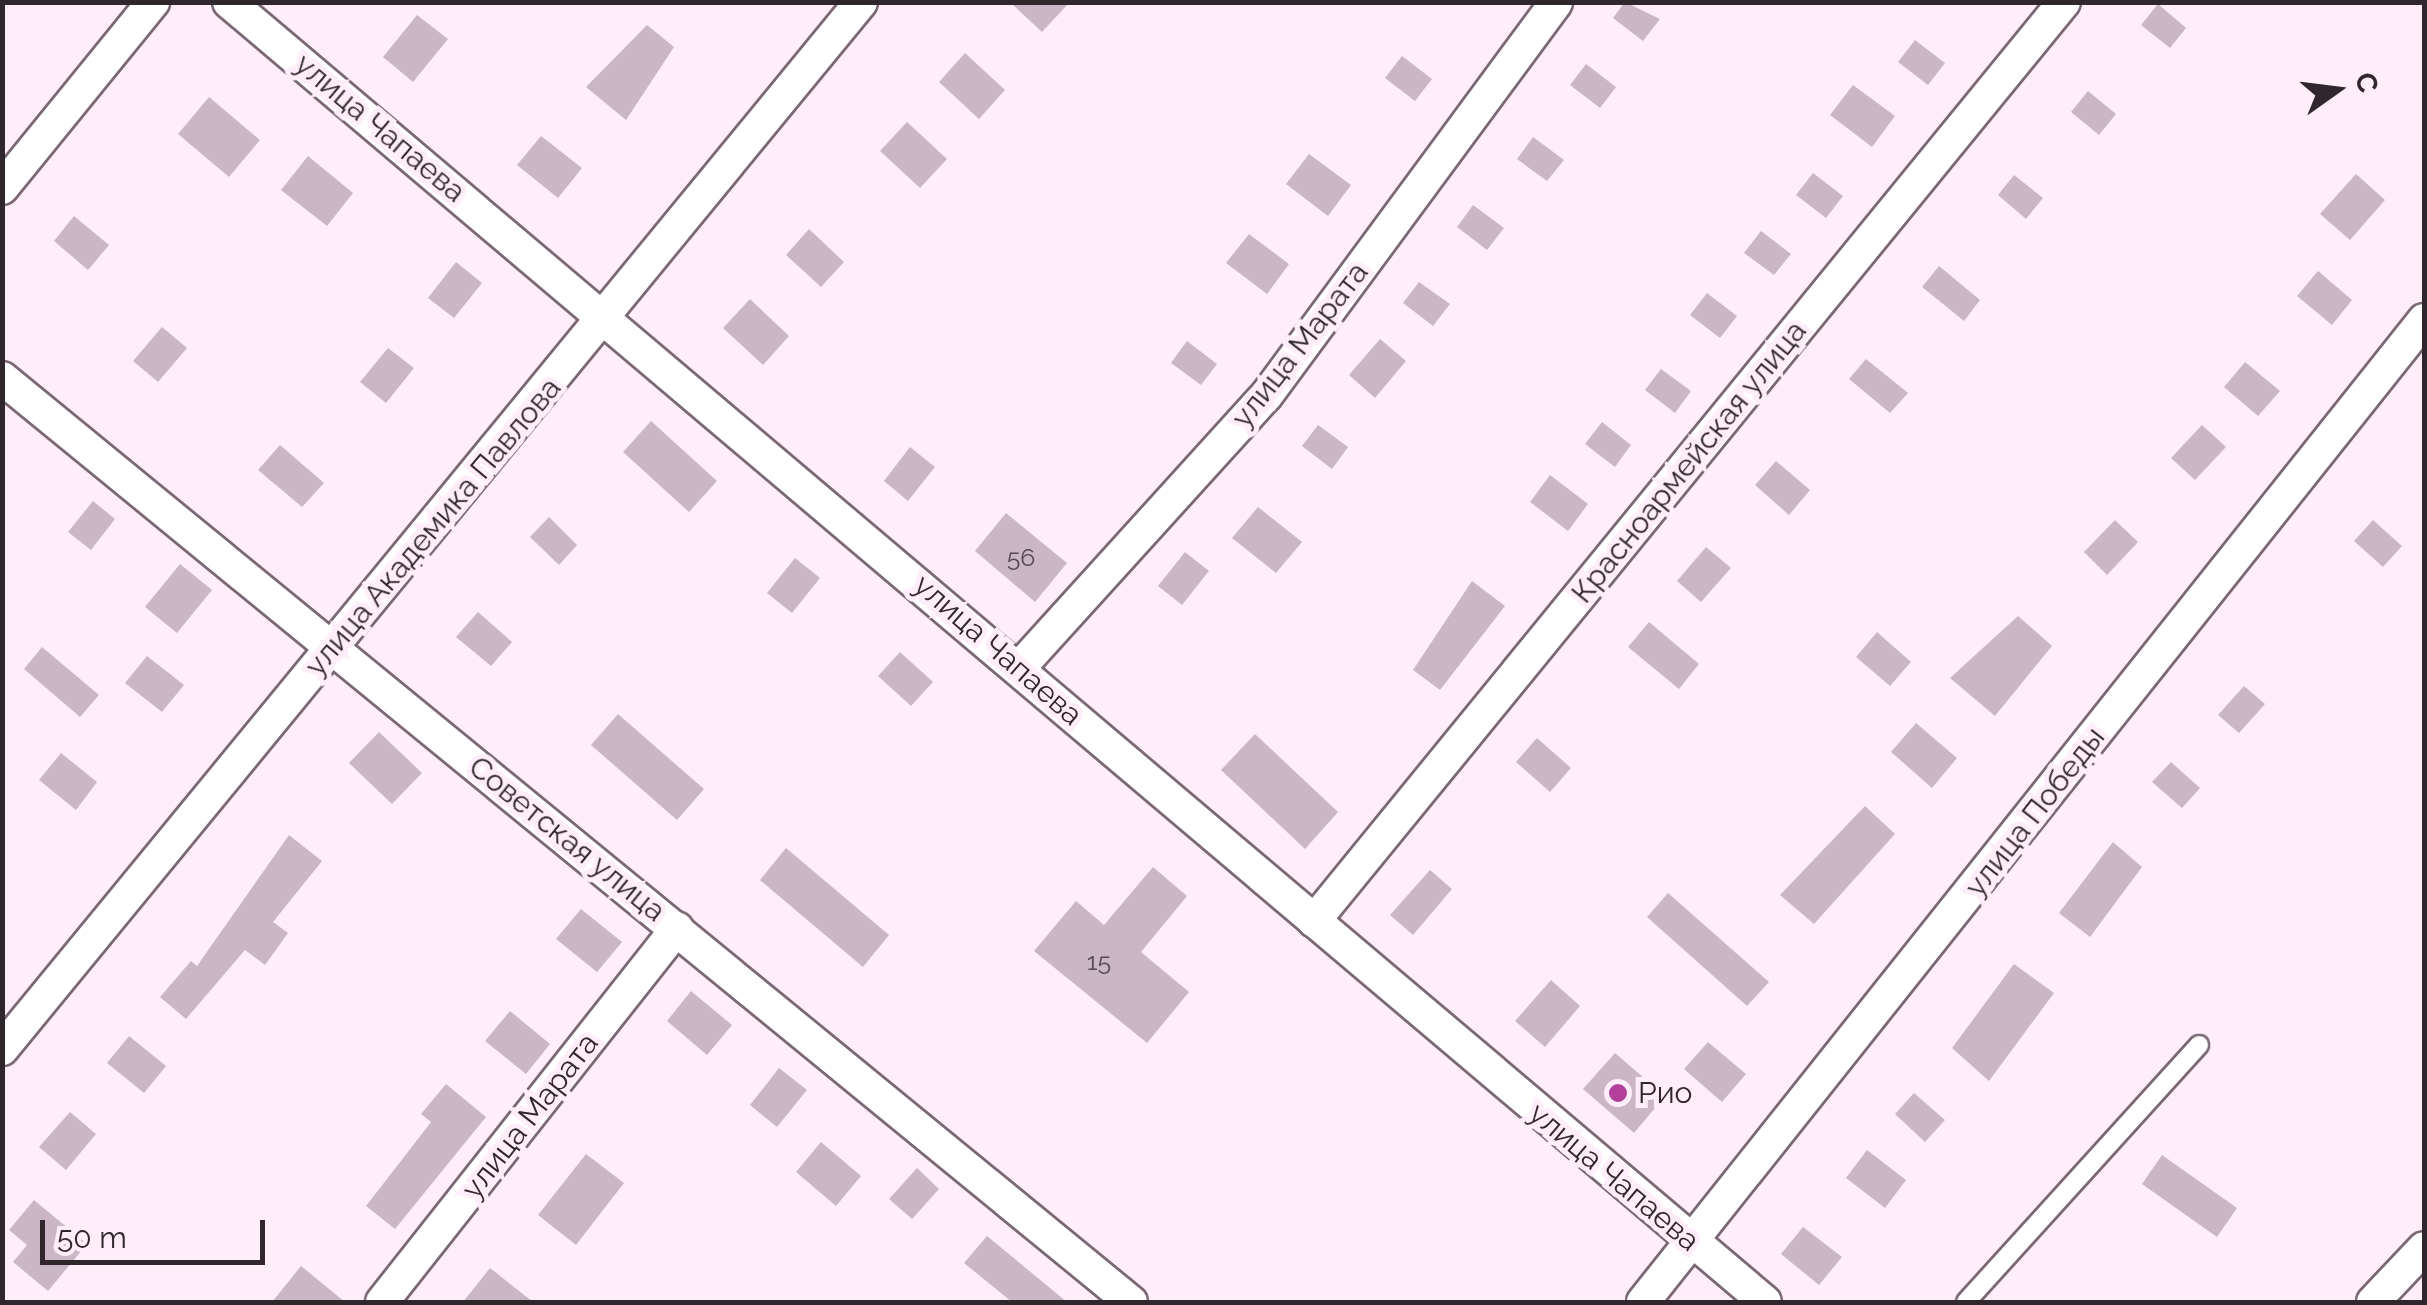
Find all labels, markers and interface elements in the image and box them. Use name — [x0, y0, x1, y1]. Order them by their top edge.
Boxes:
north arrow — [2287, 40, 2387, 140]
street label: улица Чапаева — [287, 46, 473, 210]
text: С — [2348, 69, 2385, 96]
street label: улица Марата — [1224, 255, 1376, 435]
street label: Красноармейская улица — [1564, 313, 1814, 611]
street label: улица Академика Павлова — [297, 370, 569, 684]
house number: 56 — [1007, 542, 1035, 572]
street label: улица Чапаева — [906, 567, 1090, 733]
street label: улица Победы — [1958, 720, 2112, 904]
street label: Советская улица — [461, 749, 673, 929]
house number: 15 — [1087, 946, 1111, 976]
street label: улица Марата — [454, 1026, 606, 1206]
place label: Рио — [1638, 1075, 1692, 1111]
marker: Рио — [1607, 1082, 1629, 1104]
street label: улица Чапаева — [1521, 1095, 1707, 1259]
scale bar — [45, 1200, 270, 1262]
text: 50 m — [57, 1220, 127, 1255]

